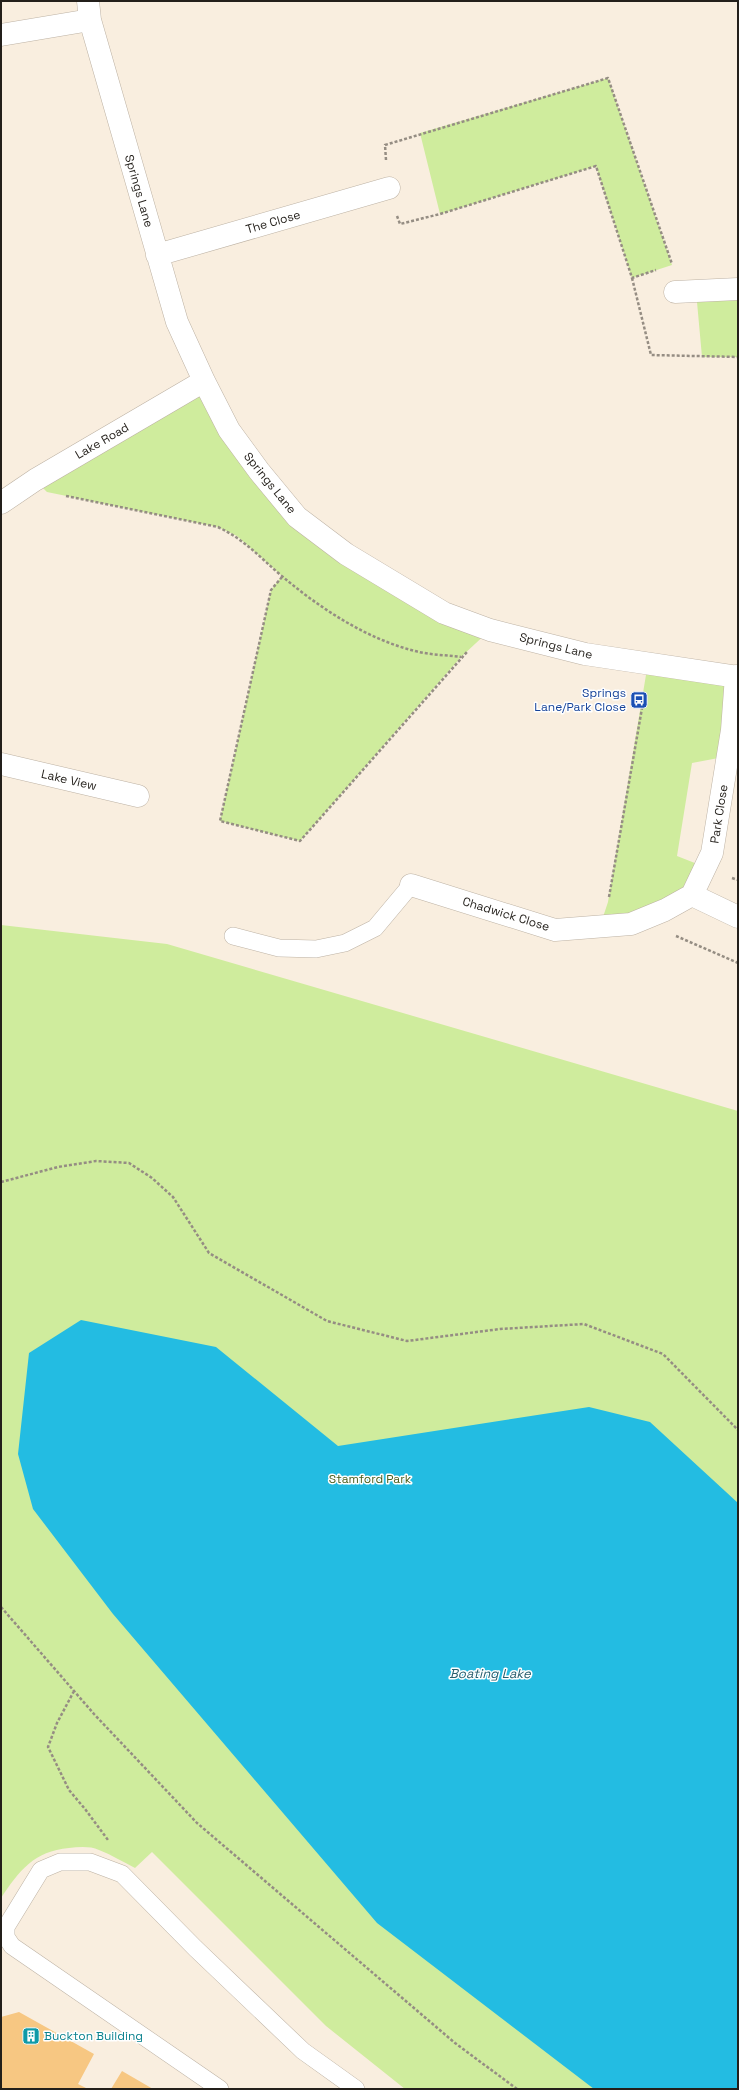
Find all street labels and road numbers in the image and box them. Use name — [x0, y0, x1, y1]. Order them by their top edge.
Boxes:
street label: Springs Lane — [121, 153, 157, 229]
street label: The Close — [244, 207, 302, 237]
street label: Lake Road — [72, 419, 132, 463]
street label: Springs Lane — [240, 449, 300, 517]
street label: Springs Lane — [518, 629, 594, 663]
street label: Lake View — [40, 766, 98, 794]
street label: Park Close — [706, 783, 732, 845]
street label: Chadwick Close — [460, 893, 552, 935]

